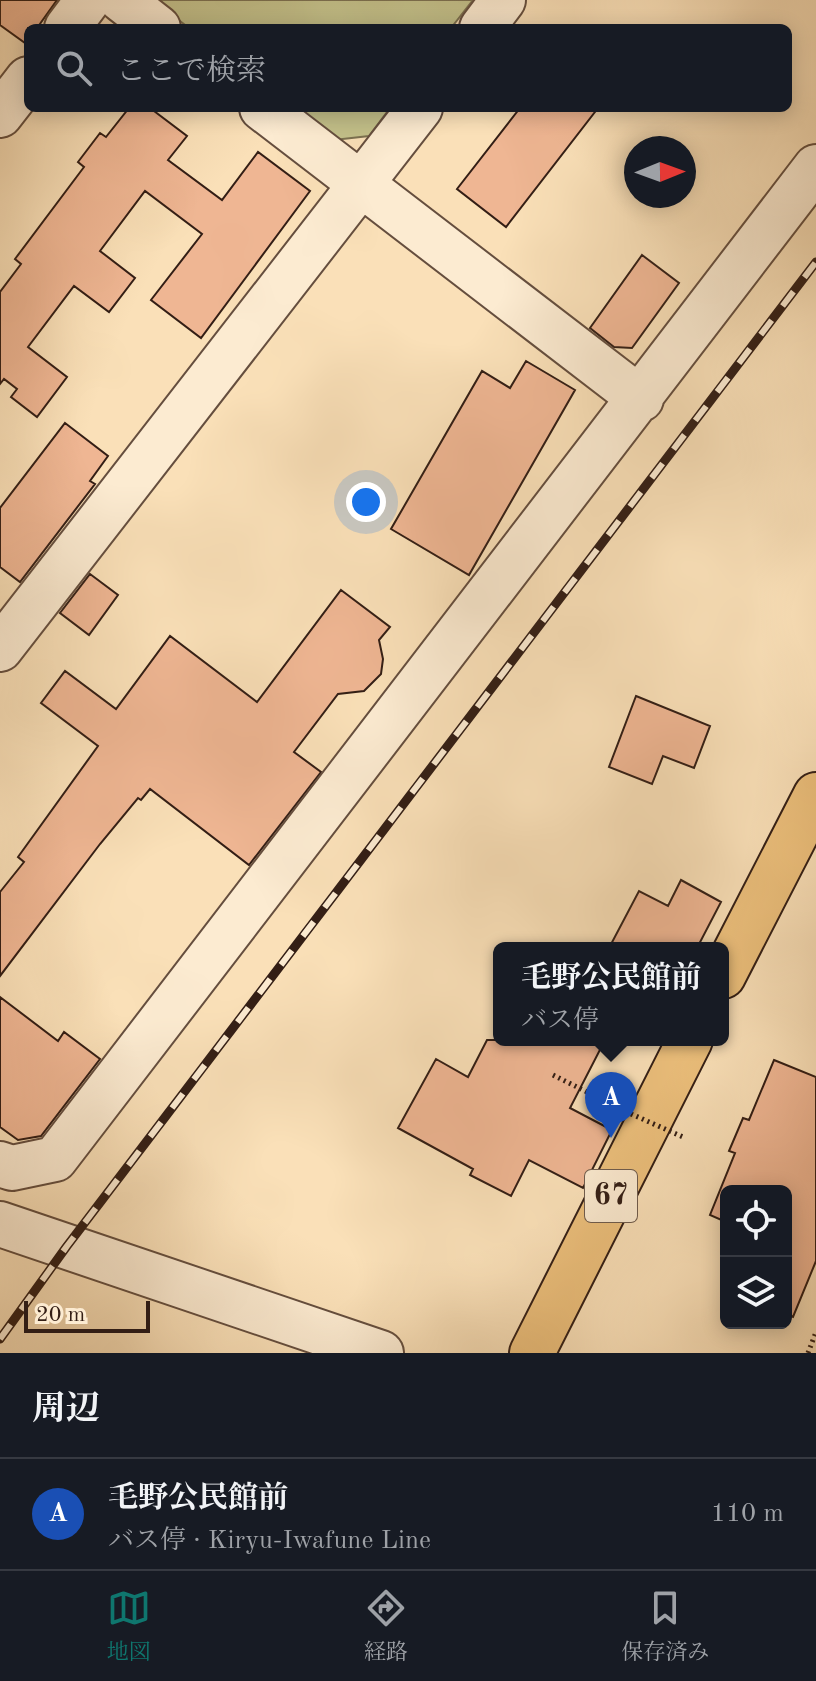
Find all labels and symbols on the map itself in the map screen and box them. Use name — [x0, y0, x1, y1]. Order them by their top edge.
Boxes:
north arrow — [624, 136, 696, 208]
your location — [346, 482, 386, 522]
pin: A — [585, 1072, 637, 1138]
road number: 67 — [585, 1170, 637, 1222]
scale bar — [24, 1297, 150, 1333]

